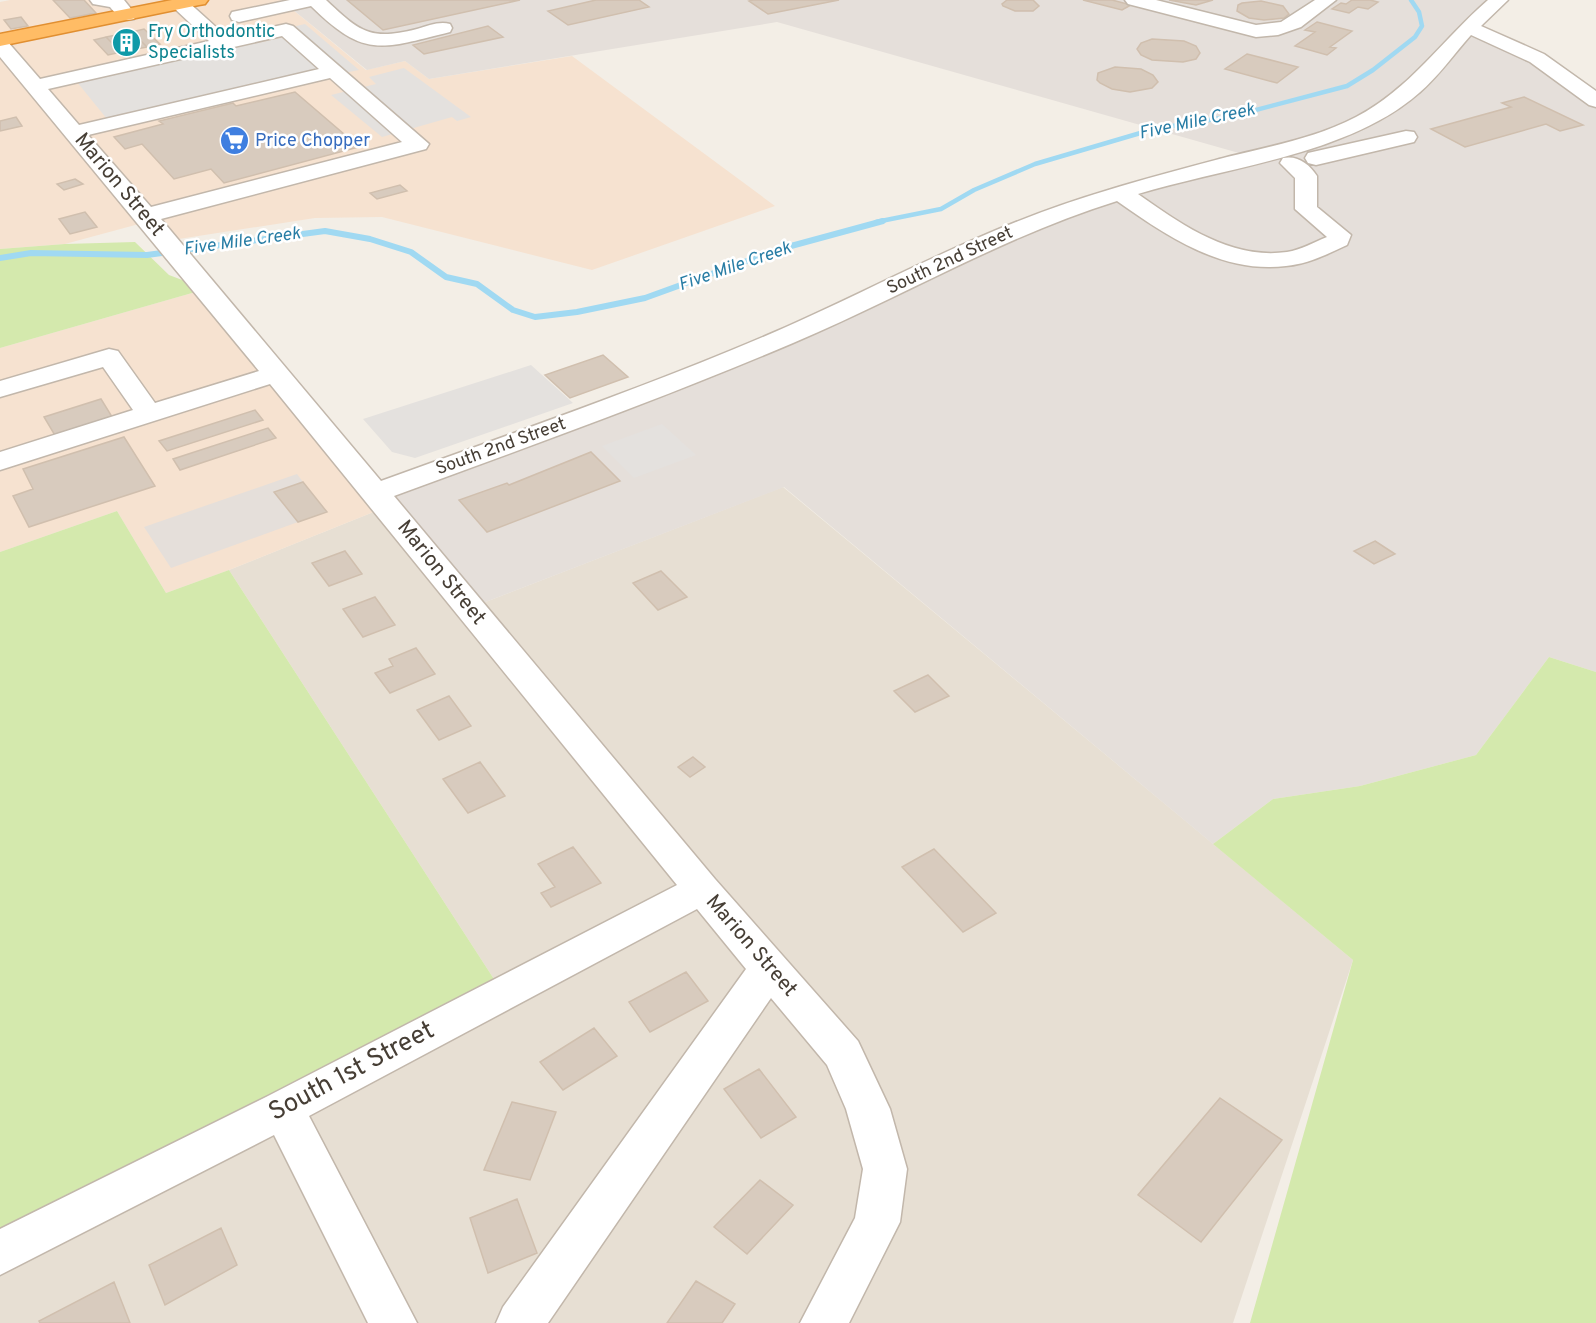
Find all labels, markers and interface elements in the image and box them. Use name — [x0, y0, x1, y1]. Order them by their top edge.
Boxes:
place label: Fry Orthodontic Specialists — [148, 21, 275, 65]
building icon: Fry Orthodontic Specialists — [111, 26, 143, 58]
water label: Five Mile Creek — [1137, 98, 1258, 145]
supermarket icon: Price Chopper — [218, 125, 250, 157]
street label: Marion Street — [68, 128, 170, 242]
place label: Price Chopper — [255, 130, 370, 153]
water label: Five Mile Creek — [182, 222, 303, 262]
street label: South 2nd Street — [883, 222, 1017, 300]
water label: Five Mile Creek — [676, 237, 795, 297]
street label: South 2nd Street — [433, 413, 569, 481]
street label: Marion Street — [390, 515, 492, 631]
street label: Marion Street — [699, 889, 803, 1003]
street label: South 1st Street — [263, 1014, 441, 1130]

